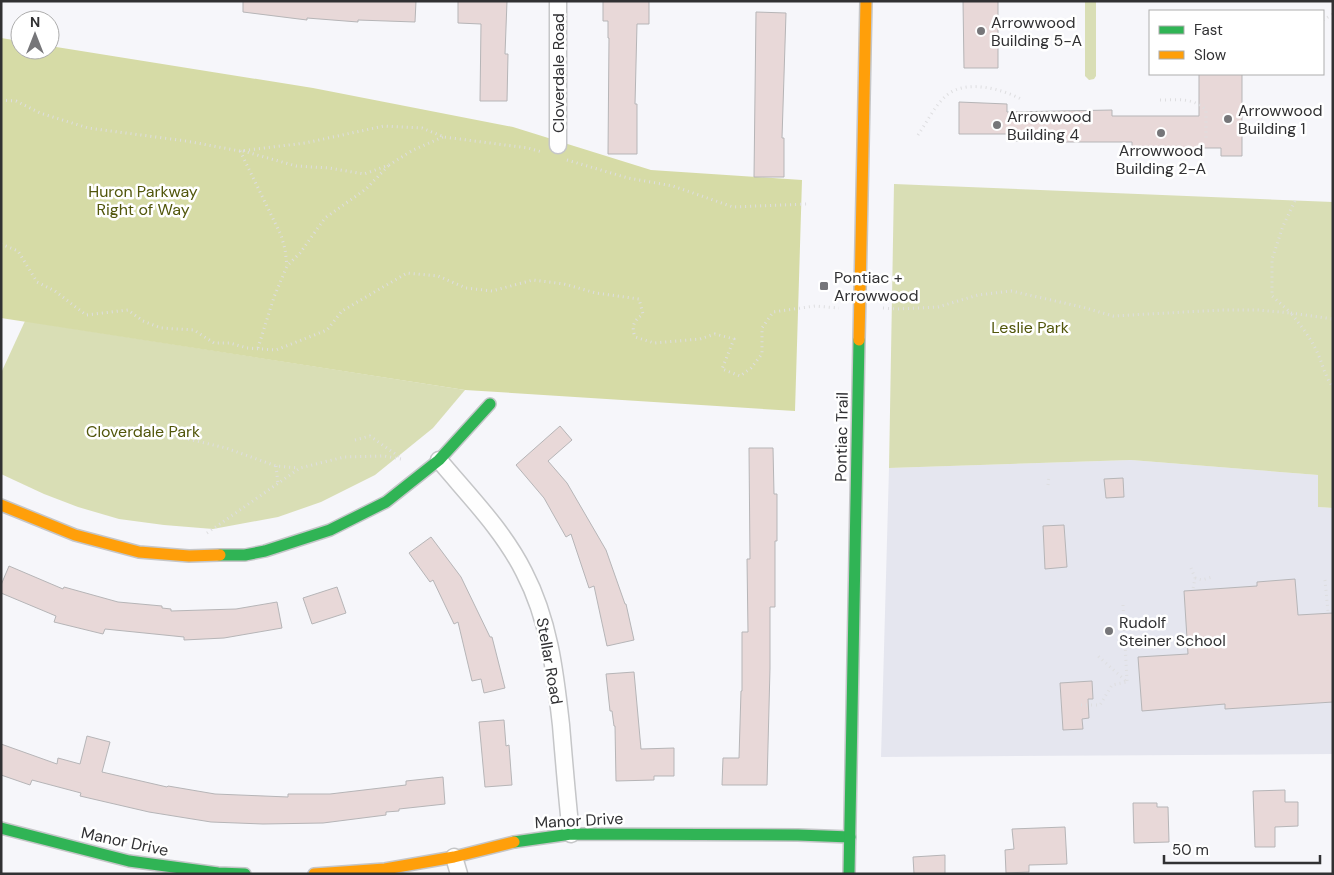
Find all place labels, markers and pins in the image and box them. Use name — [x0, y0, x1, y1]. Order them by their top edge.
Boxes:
place label: Arrowwood Building 5-A — [991, 12, 1082, 51]
marker: Arrowwood Building 5-A — [975, 25, 987, 37]
place label: Arrowwood Building 1 — [1238, 100, 1322, 139]
place label: Arrowwood Building 4 — [1007, 106, 1091, 145]
marker: Arrowwood Building 1 — [1222, 113, 1234, 125]
marker: Arrowwood Building 4 — [991, 119, 1003, 131]
marker: Arrowwood Building 2-A — [1155, 127, 1167, 139]
place label: Arrowwood Building 2-A — [1116, 140, 1207, 179]
place label: Pontiac + Arrowwood — [834, 267, 918, 306]
marker: Pontiac + Arrowwood — [818, 280, 830, 292]
place label: Rudolf Steiner School — [1119, 612, 1226, 651]
marker: Rudolf Steiner School — [1103, 625, 1115, 637]

